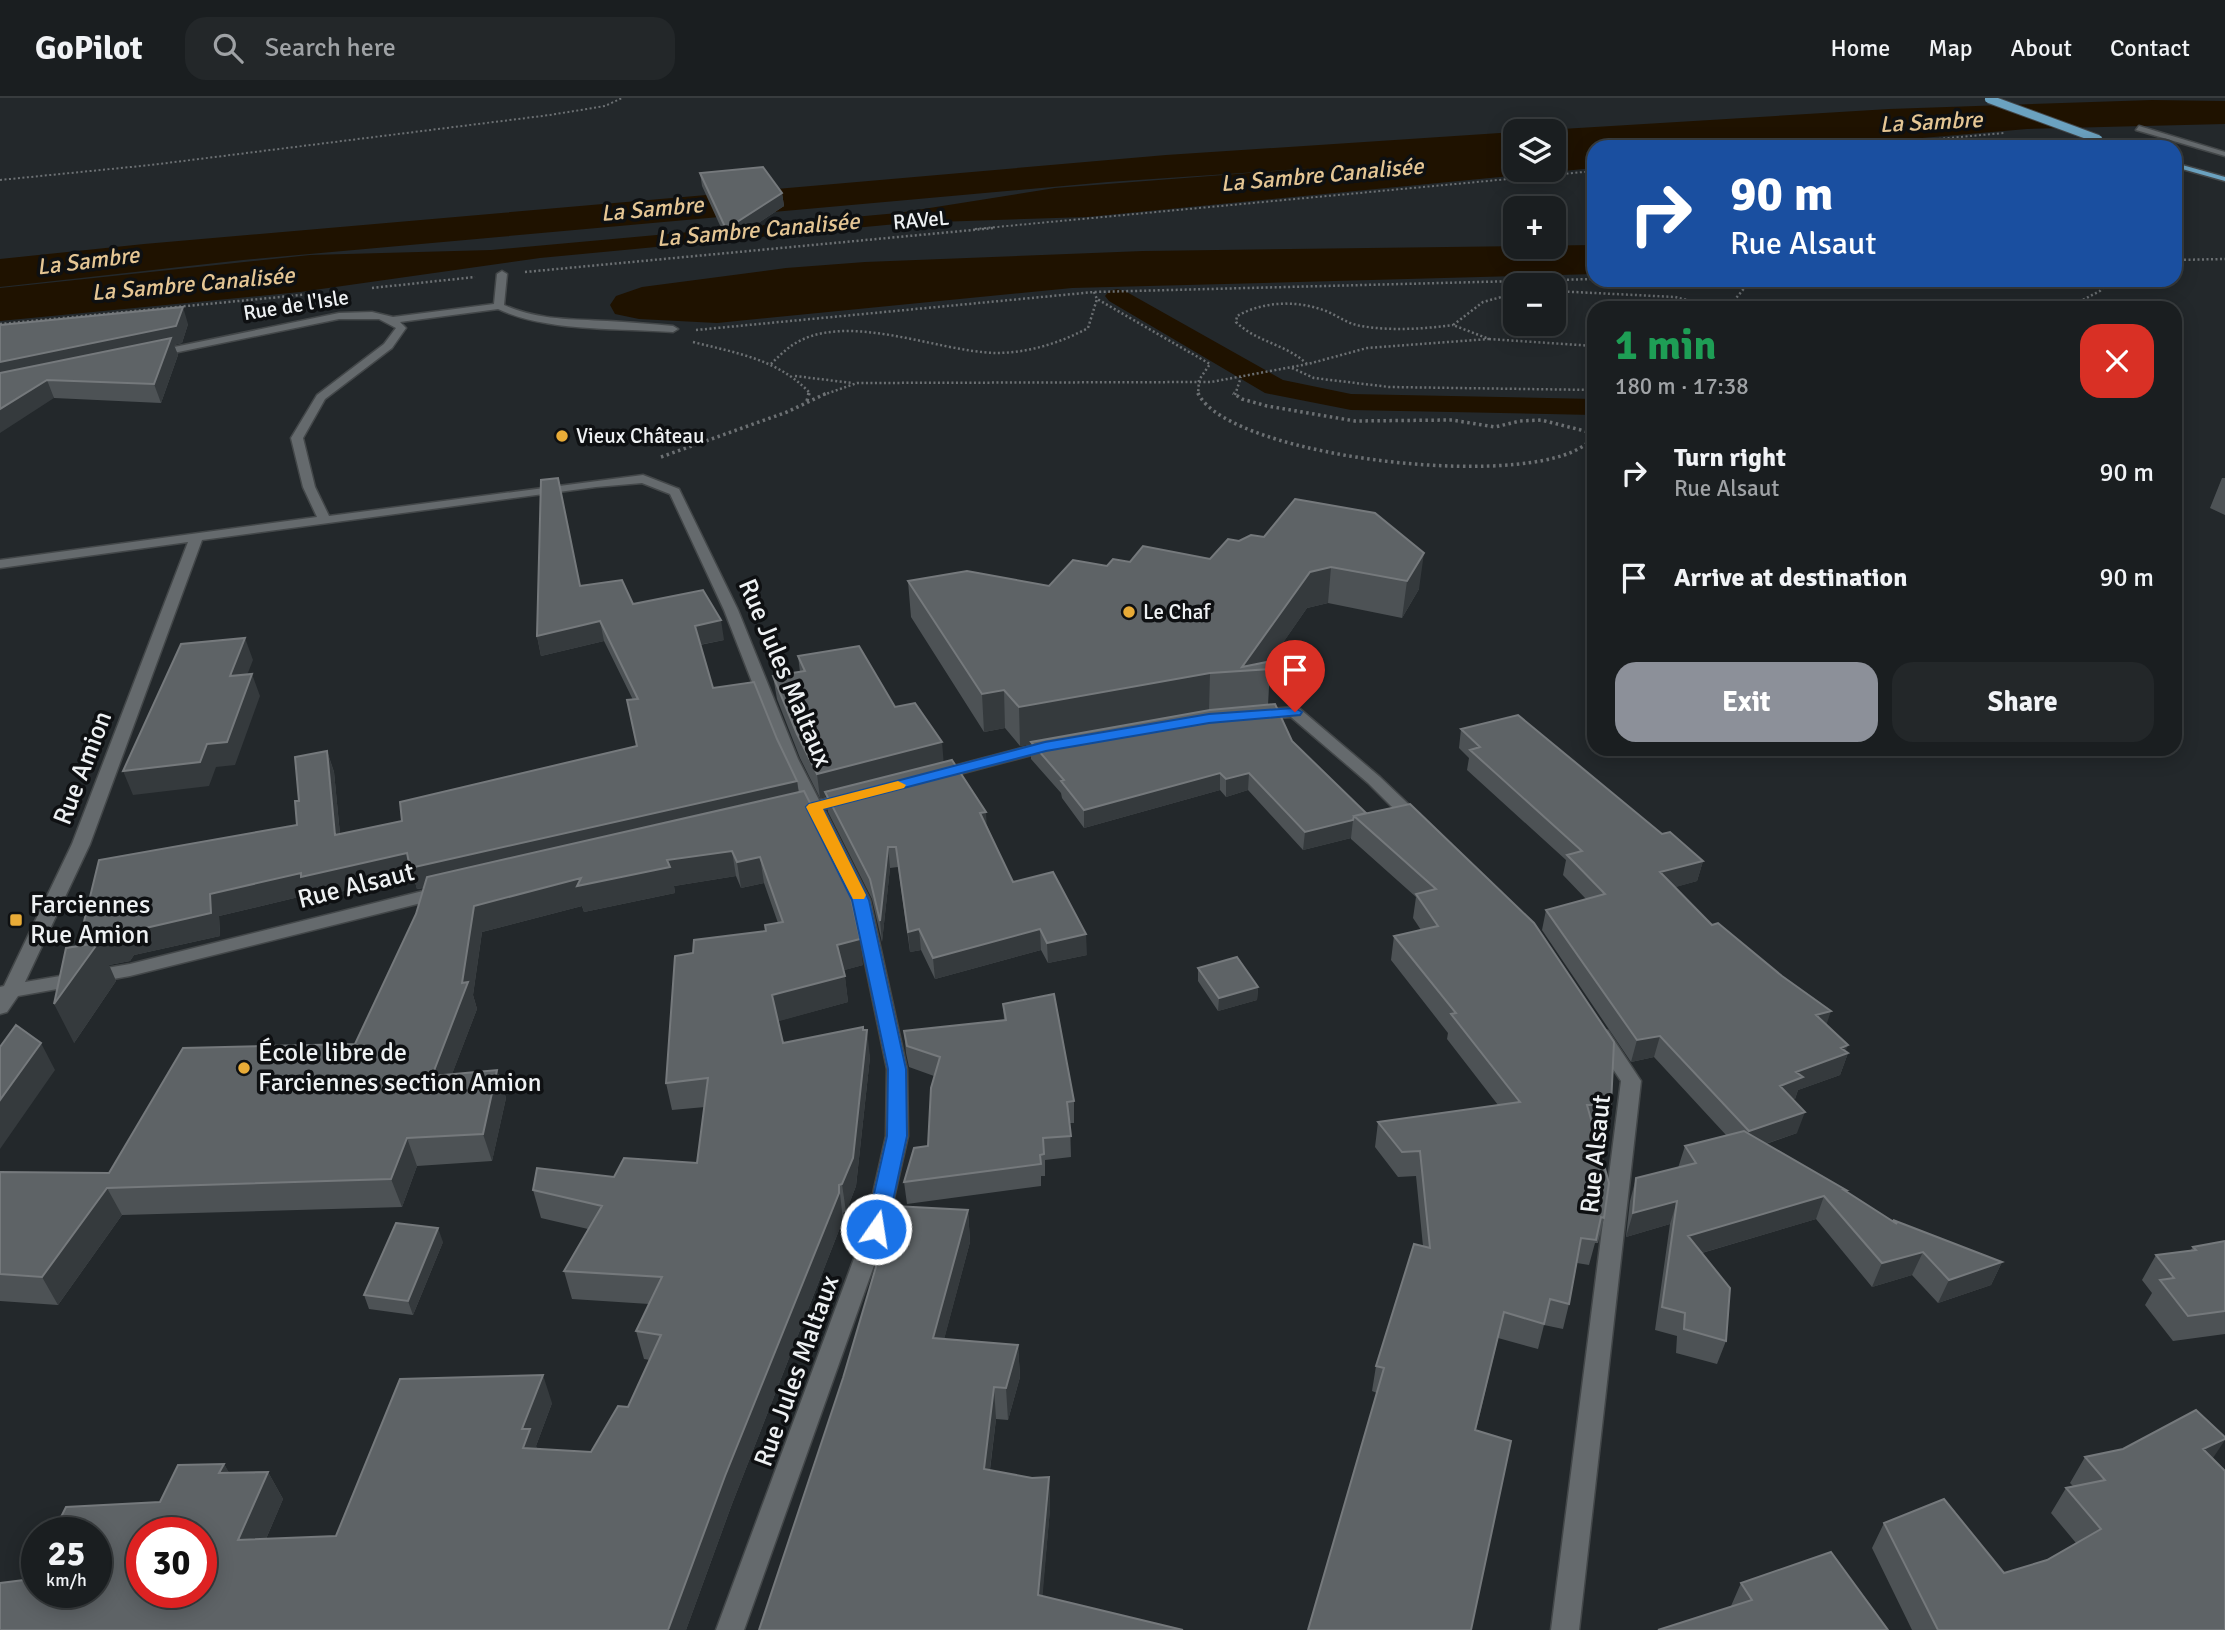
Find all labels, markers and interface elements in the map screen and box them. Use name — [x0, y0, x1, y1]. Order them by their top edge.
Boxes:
search box — [185, 17, 675, 80]
text: GoPilot — [35, 28, 143, 69]
icon: search — [209, 29, 247, 67]
text: Search here — [265, 32, 396, 64]
text: Home — [1830, 33, 1890, 63]
text: Map — [1928, 33, 1973, 63]
text: About — [2011, 33, 2072, 63]
text: Contact — [2110, 33, 2190, 63]
water label: La Sambre — [1879, 105, 1985, 139]
map controls — [1503, 119, 1566, 336]
button: layers — [1503, 119, 1566, 182]
water label: La Sambre Canalisée — [1219, 152, 1426, 198]
text: 90 m — [1730, 164, 1833, 224]
icon: right — [1615, 168, 1706, 259]
water label: La Sambre — [599, 190, 706, 228]
button: + — [1503, 196, 1566, 259]
street label: RAVeL — [892, 205, 951, 235]
water label: La Sambre Canalisée — [655, 207, 862, 253]
text: Rue Alsaut — [1730, 224, 1877, 263]
water label: La Sambre — [35, 240, 142, 282]
water label: La Sambre Canalisée — [90, 261, 297, 307]
button: − — [1503, 273, 1566, 336]
street label: Rue de l'Isle — [241, 284, 351, 326]
text: 1 min — [1615, 320, 1716, 371]
button: close — [2080, 324, 2154, 398]
text: 180 m · 17:38 — [1615, 372, 1749, 401]
place label: Vieux Château — [576, 423, 704, 449]
marker: Vieux Château — [554, 428, 570, 444]
text: Turn right — [1674, 442, 1786, 474]
icon: right — [1615, 454, 1653, 492]
text: 90 m — [2099, 457, 2154, 489]
text: Rue Alsaut — [1674, 474, 1779, 503]
icon: arrive — [1615, 559, 1653, 597]
text: Arrive at destination — [1674, 562, 1907, 594]
text: 90 m — [2099, 562, 2154, 594]
street label: Rue Jules Maltaux — [731, 574, 839, 772]
place label: Le Chaf — [1143, 599, 1211, 625]
marker: Le Chaf — [1121, 604, 1137, 620]
pin — [1265, 640, 1325, 712]
icon: arrive — [1276, 651, 1314, 689]
button: Exit — [1615, 662, 1878, 742]
button: Share — [1892, 662, 2154, 742]
street label: Rue Amion — [47, 707, 119, 829]
street label: Rue Alsaut — [294, 856, 418, 916]
place label: Farciennes Rue Amion — [30, 889, 150, 951]
marker: Farciennes Rue Amion — [8, 912, 24, 928]
place label: École libre de Farciennes section Amion — [258, 1037, 542, 1099]
marker: École libre de Farciennes section Amion — [236, 1060, 252, 1076]
street label: Rue Alsaut — [1574, 1093, 1618, 1215]
position arrow — [839, 1192, 913, 1266]
street label: Rue Jules Maltaux — [748, 1271, 846, 1471]
speed limit sign: 30 — [126, 1517, 217, 1608]
text: 25 — [48, 1532, 85, 1575]
text: km/h — [46, 1569, 87, 1591]

